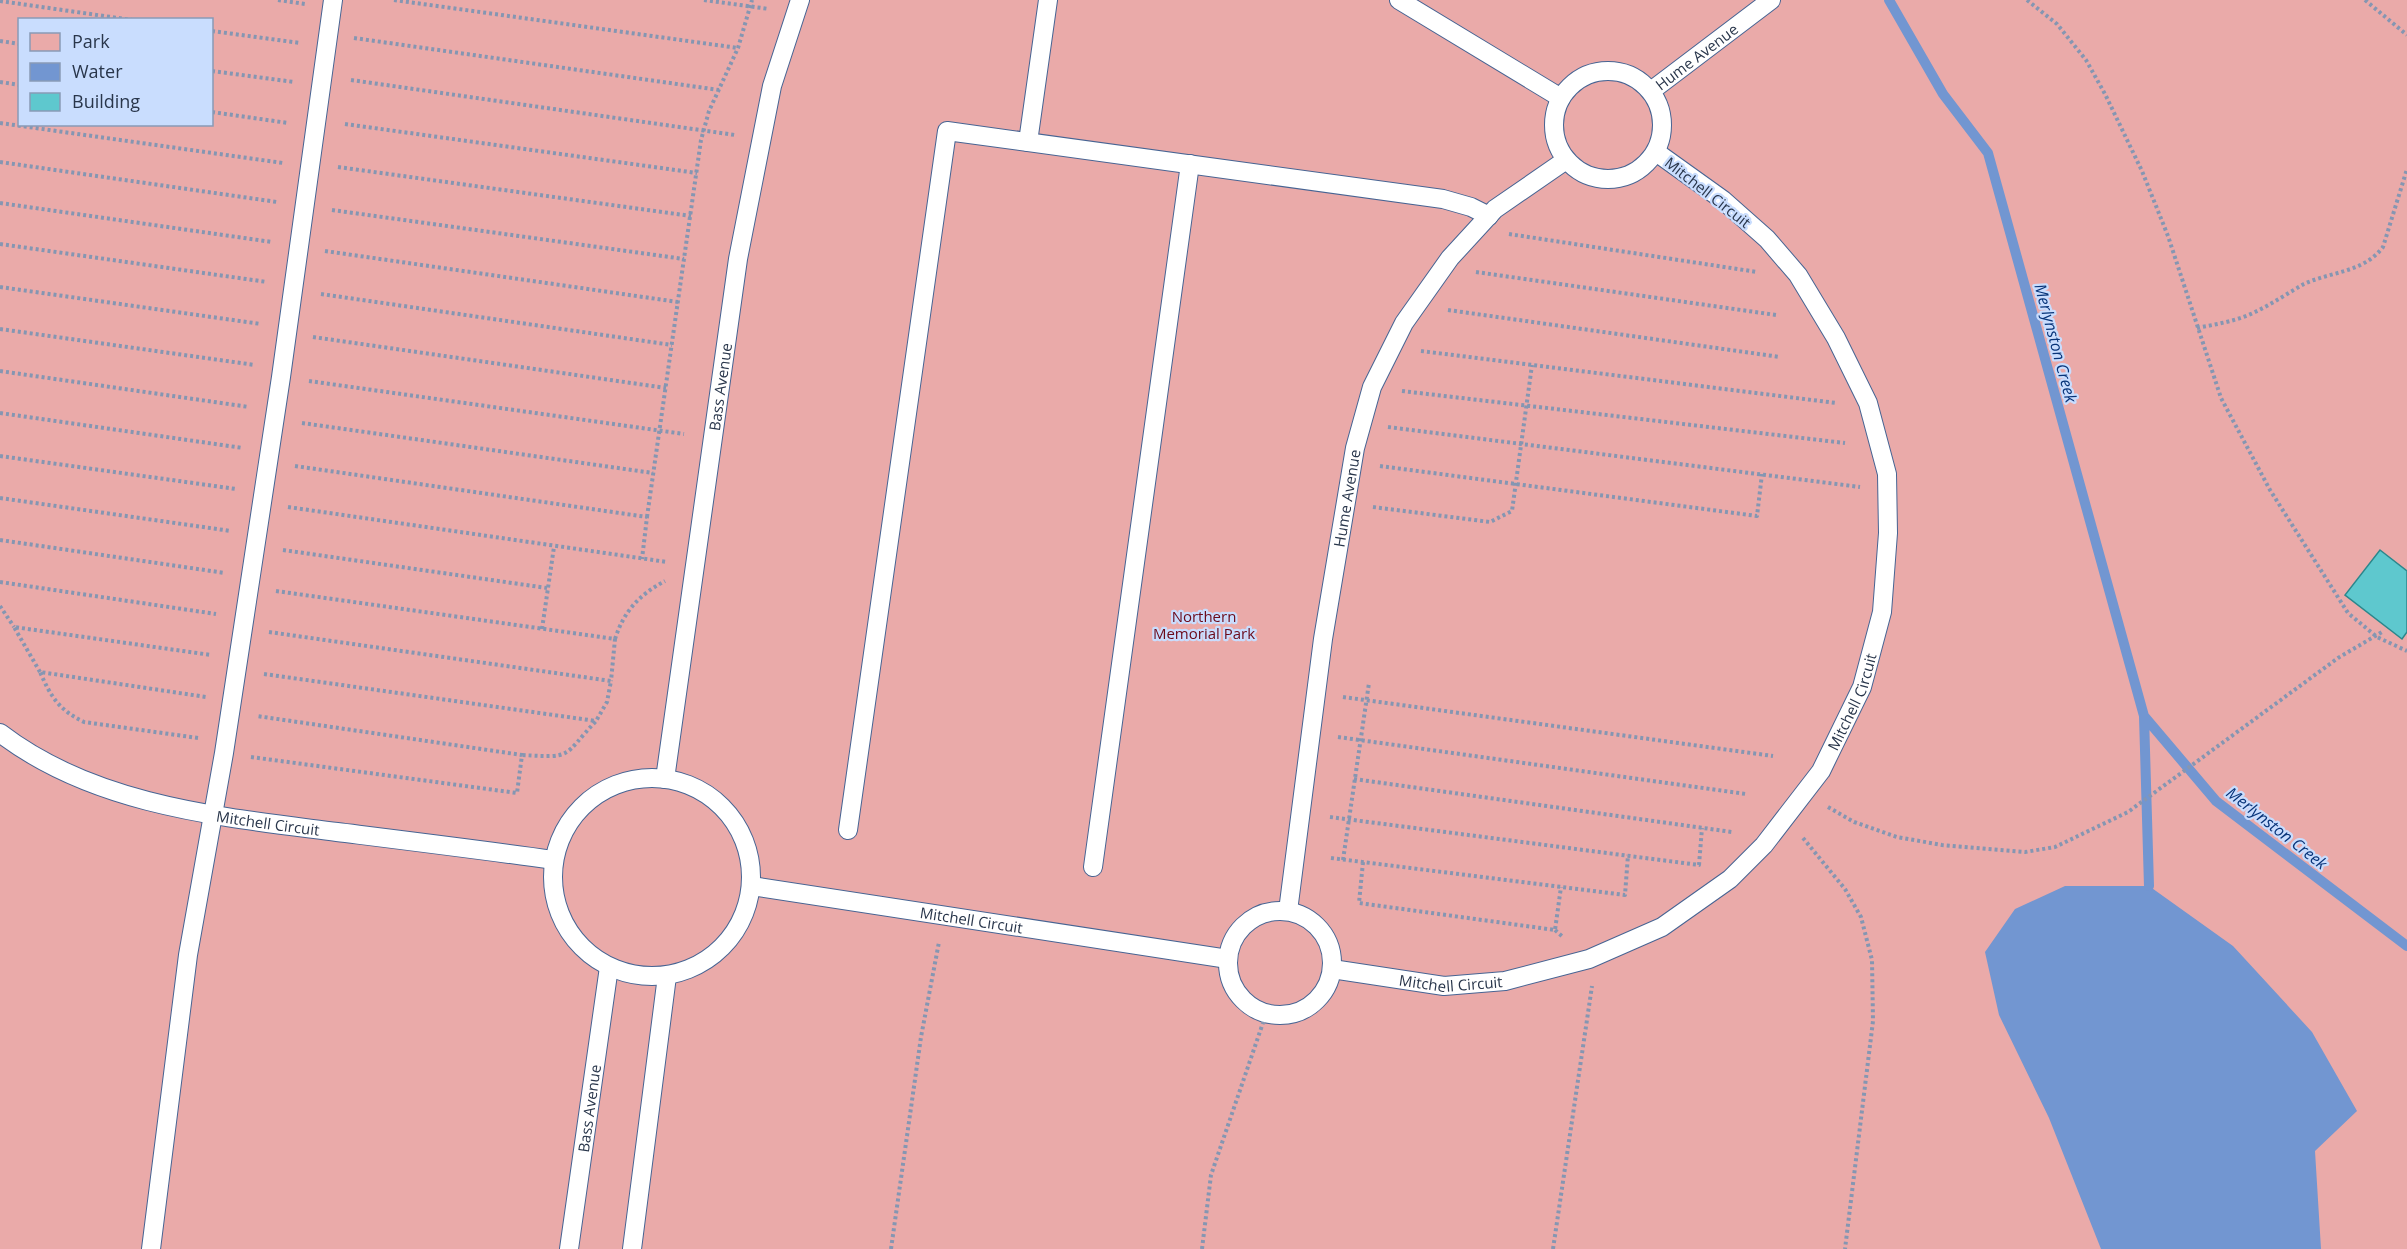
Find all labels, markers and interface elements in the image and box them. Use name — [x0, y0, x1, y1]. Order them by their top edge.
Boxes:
legend — [18, 18, 213, 126]
street label: Hume Avenue — [1651, 19, 1742, 94]
text: Park — [72, 29, 110, 53]
text: Water — [72, 59, 123, 83]
text: Building — [72, 89, 140, 113]
street label: Mitchell Circuit — [1661, 152, 1755, 232]
water label: Merlynston Creek — [2030, 281, 2083, 406]
street label: Bass Avenue — [704, 342, 736, 432]
street label: Hume Avenue — [1329, 448, 1365, 549]
park label: Northern Memorial Park — [1153, 606, 1255, 643]
street label: Mitchell Circuit — [1823, 651, 1881, 754]
water label: Merlynston Creek — [2222, 782, 2333, 875]
street label: Mitchell Circuit — [215, 806, 321, 840]
street label: Mitchell Circuit — [919, 902, 1024, 937]
street label: Mitchell Circuit — [1398, 969, 1503, 996]
street label: Bass Avenue — [573, 1063, 605, 1154]

